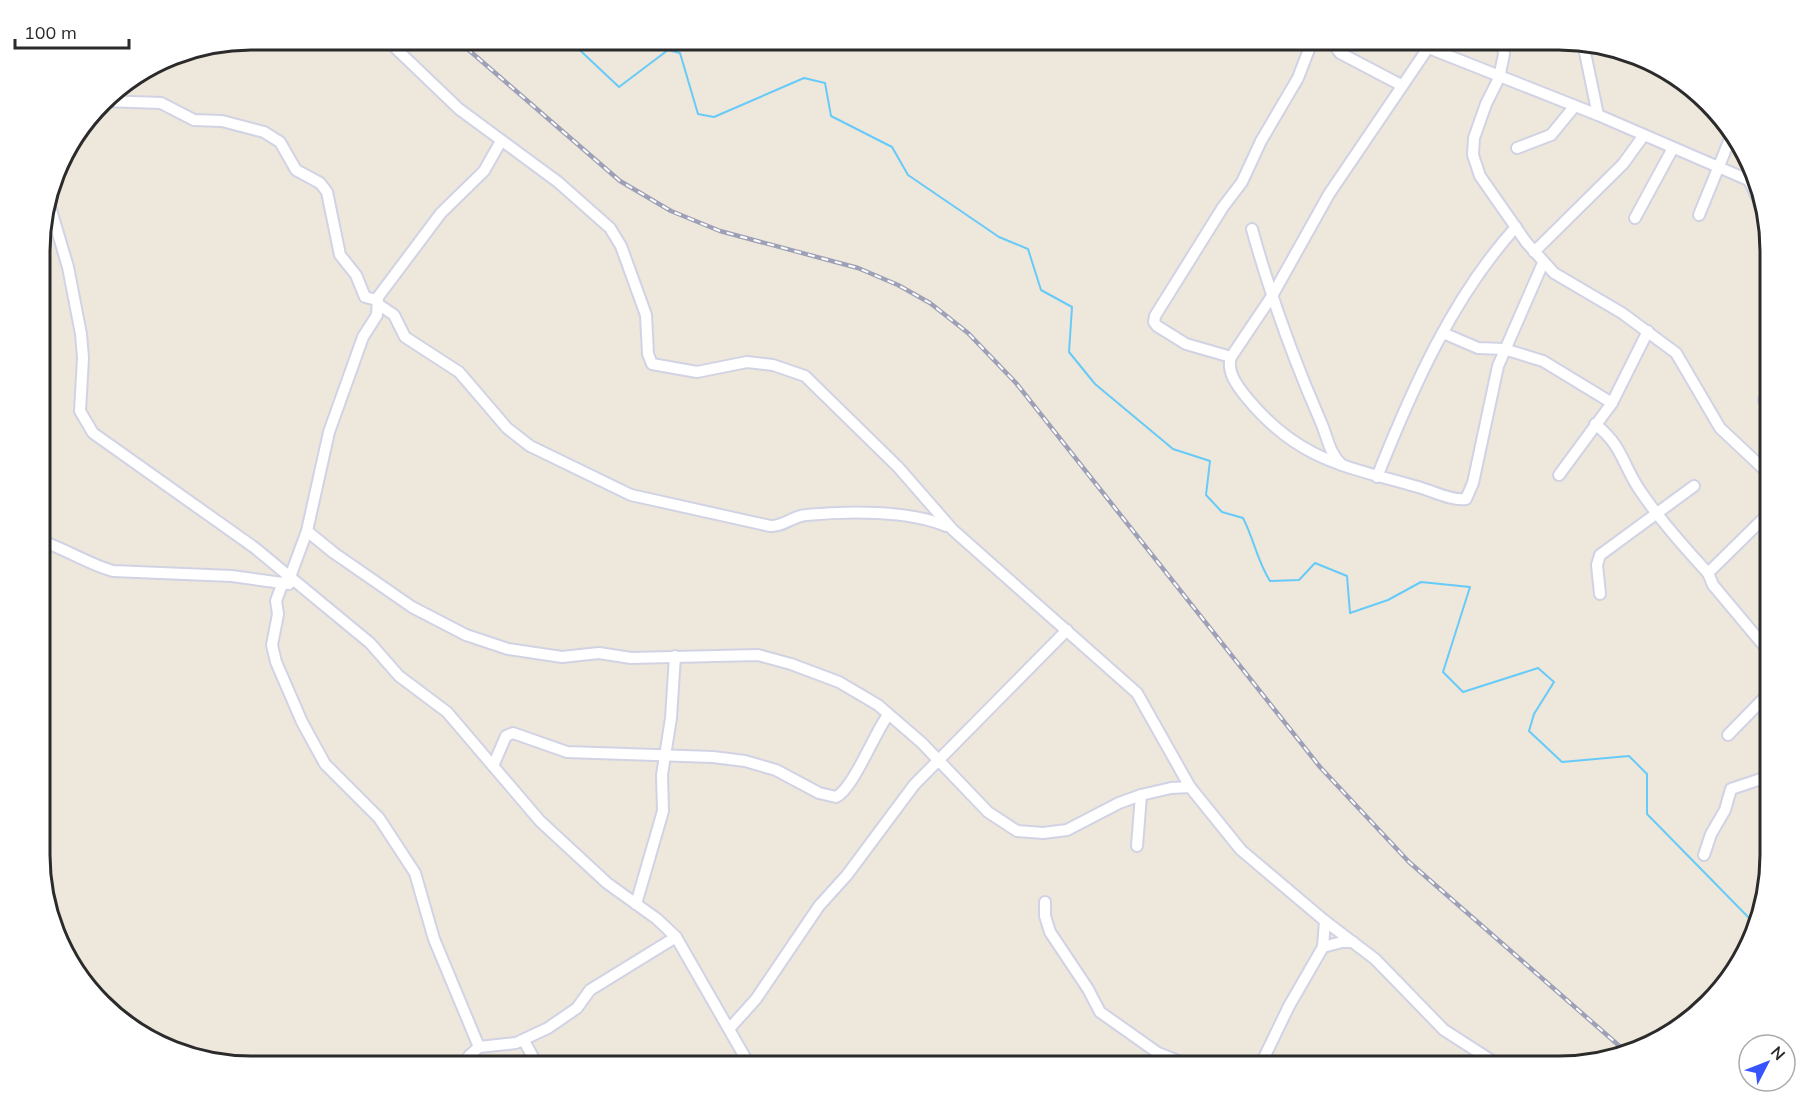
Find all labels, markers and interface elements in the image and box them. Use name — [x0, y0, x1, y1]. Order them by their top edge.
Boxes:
scale bar — [15, 12, 129, 50]
text: 100 m — [24, 21, 77, 44]
north arrow — [1737, 1033, 1797, 1093]
text: N — [1767, 1042, 1790, 1064]

